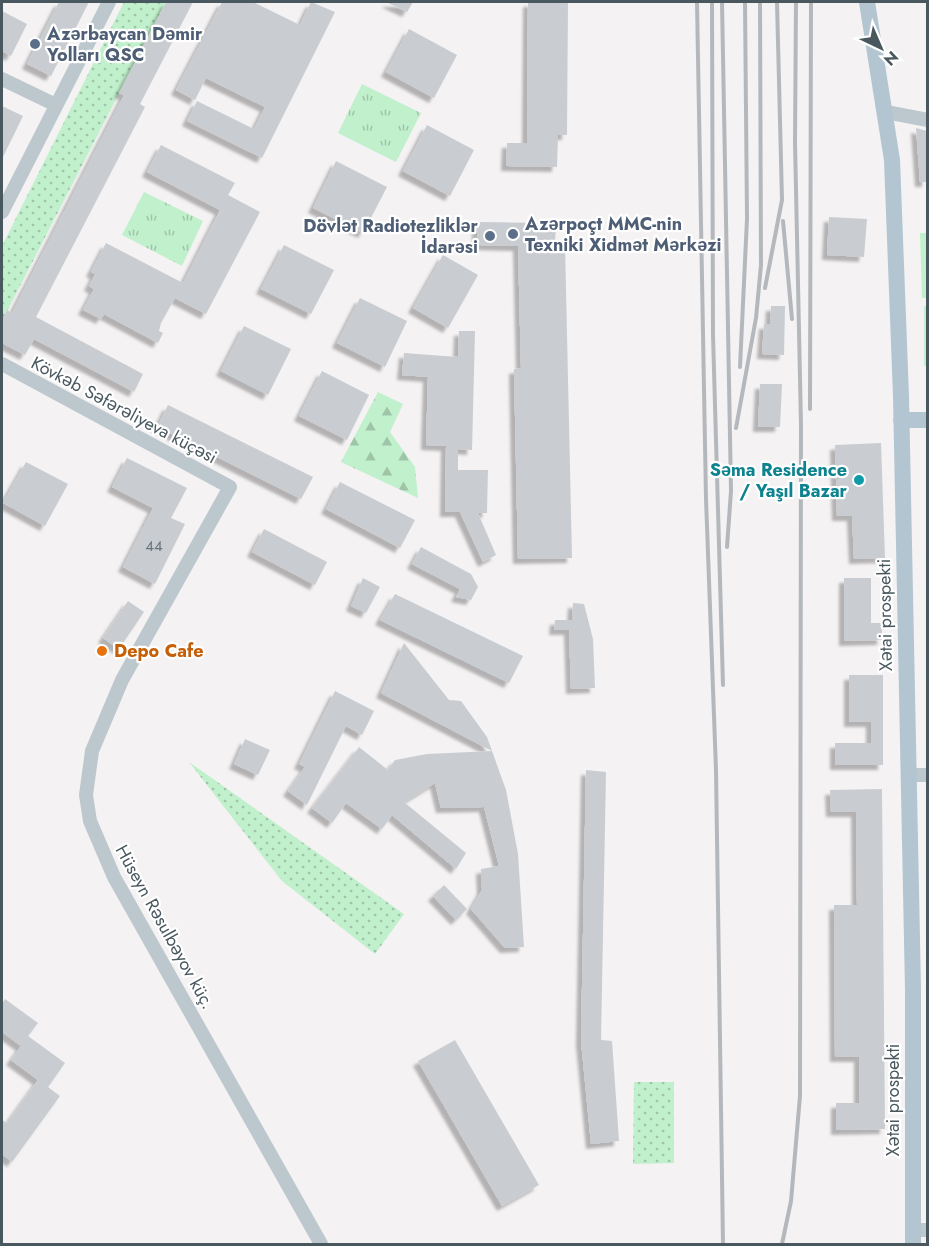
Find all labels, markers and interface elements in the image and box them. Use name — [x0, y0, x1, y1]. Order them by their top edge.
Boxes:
north arrow — [851, 18, 911, 78]
place label: Azərbaycan Dəmir Yolları QSC — [46, 21, 203, 68]
marker: Azərbaycan Dəmir Yolları QSC — [28, 37, 42, 51]
text: N — [879, 46, 904, 71]
place label: Azərpoçt MMC-nin Texniki Xidmət Mərkəzi — [524, 211, 722, 258]
place label: Dövlət Radiotezliklər İdarəsi — [303, 213, 479, 260]
marker: Azərpoçt MMC-nin Texniki Xidmət Mərkəzi — [506, 227, 520, 241]
marker: Dövlət Radiotezliklər İdarəsi — [483, 229, 497, 243]
street label: Kövkəb Səfərəliyeva küçəsi — [26, 350, 222, 470]
place label: Səma Residence / Yaşıl Bazar — [710, 457, 848, 504]
marker: Səma Residence / Yaşıl Bazar — [852, 473, 866, 487]
house number: 44 — [145, 535, 163, 557]
street label: Xətai prospekti — [871, 558, 899, 672]
place label: Depo Cafe — [114, 638, 203, 664]
marker: Depo Cafe — [95, 644, 109, 658]
street label: Hüseyn Rəsulbəyov küç. — [109, 840, 221, 1014]
street label: Xətai prospekti — [880, 1044, 906, 1156]

